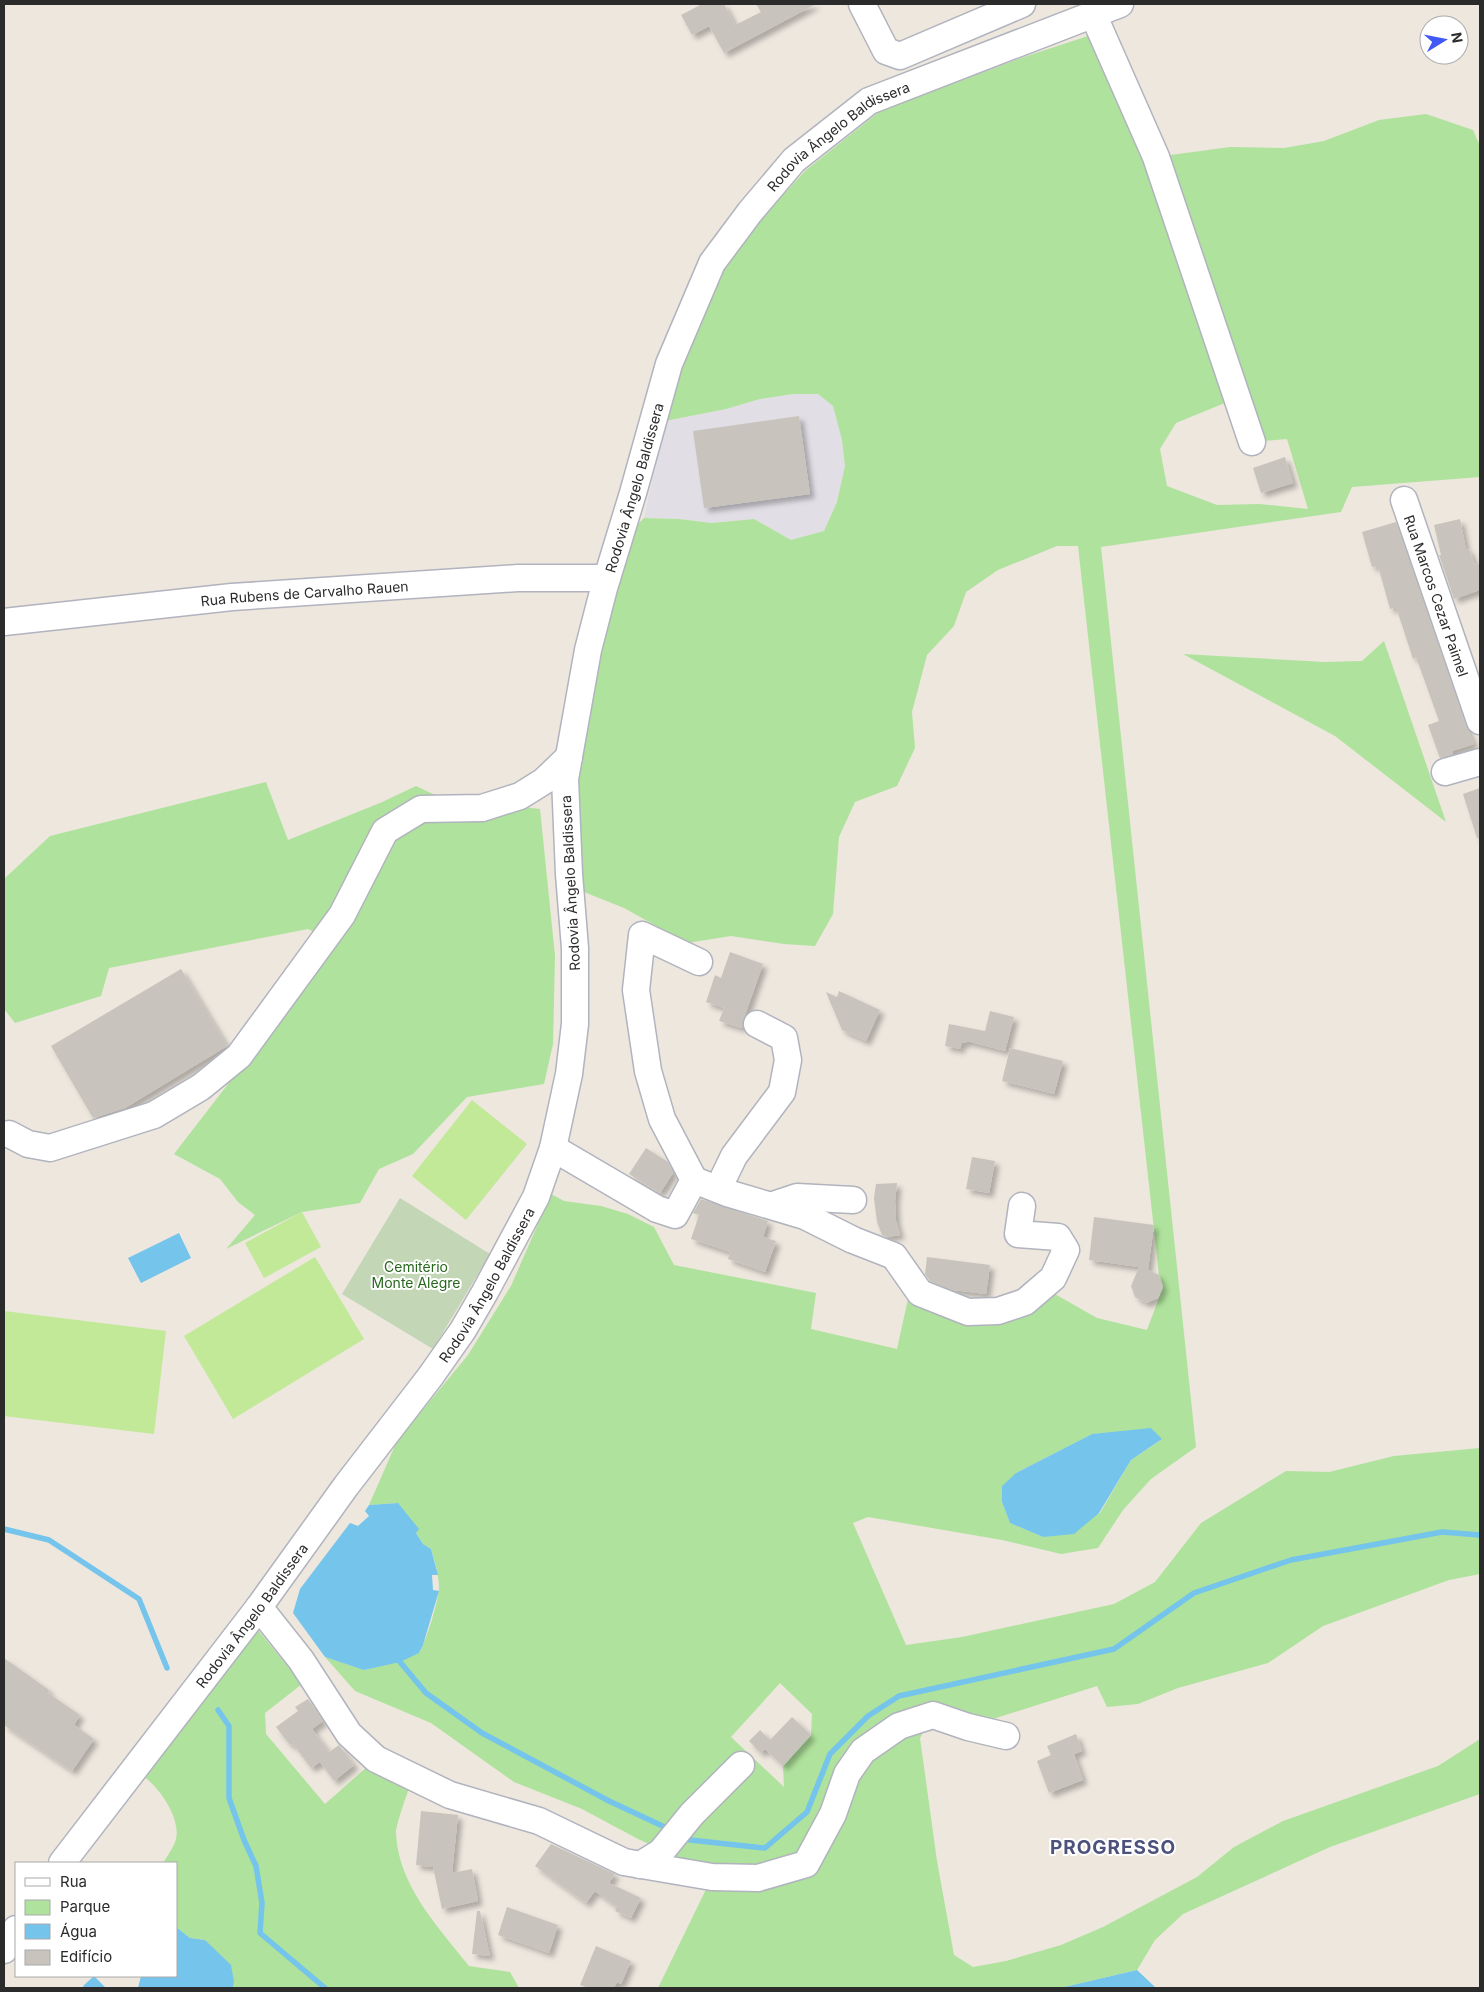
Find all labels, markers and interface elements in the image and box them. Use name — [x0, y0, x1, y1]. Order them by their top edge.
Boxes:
north arrow — [1419, 15, 1469, 65]
text: N — [1448, 31, 1467, 44]
street label: Rodovia Ângelo Baldissera — [763, 78, 912, 194]
street label: Rodovia Ângelo Baldissera — [601, 401, 666, 574]
street label: Rua Marcos Cezar Paimel — [1401, 513, 1472, 678]
street label: Rua Rubens de Carvalho Rauen — [200, 577, 409, 609]
street label: Rodovia Ângelo Baldissera — [557, 795, 583, 971]
street label: Rodovia Ângelo Baldissera — [435, 1204, 537, 1365]
park label: Cemitério Monte Alegre — [372, 1258, 460, 1291]
street label: Rodovia Ângelo Baldissera — [192, 1540, 311, 1691]
district label: PROGRESSO — [1050, 1836, 1176, 1859]
legend — [15, 1862, 178, 1977]
text: Rua — [60, 1872, 87, 1891]
text: Parque — [60, 1897, 110, 1916]
text: Água — [60, 1922, 97, 1941]
text: Edifício — [60, 1947, 112, 1966]

